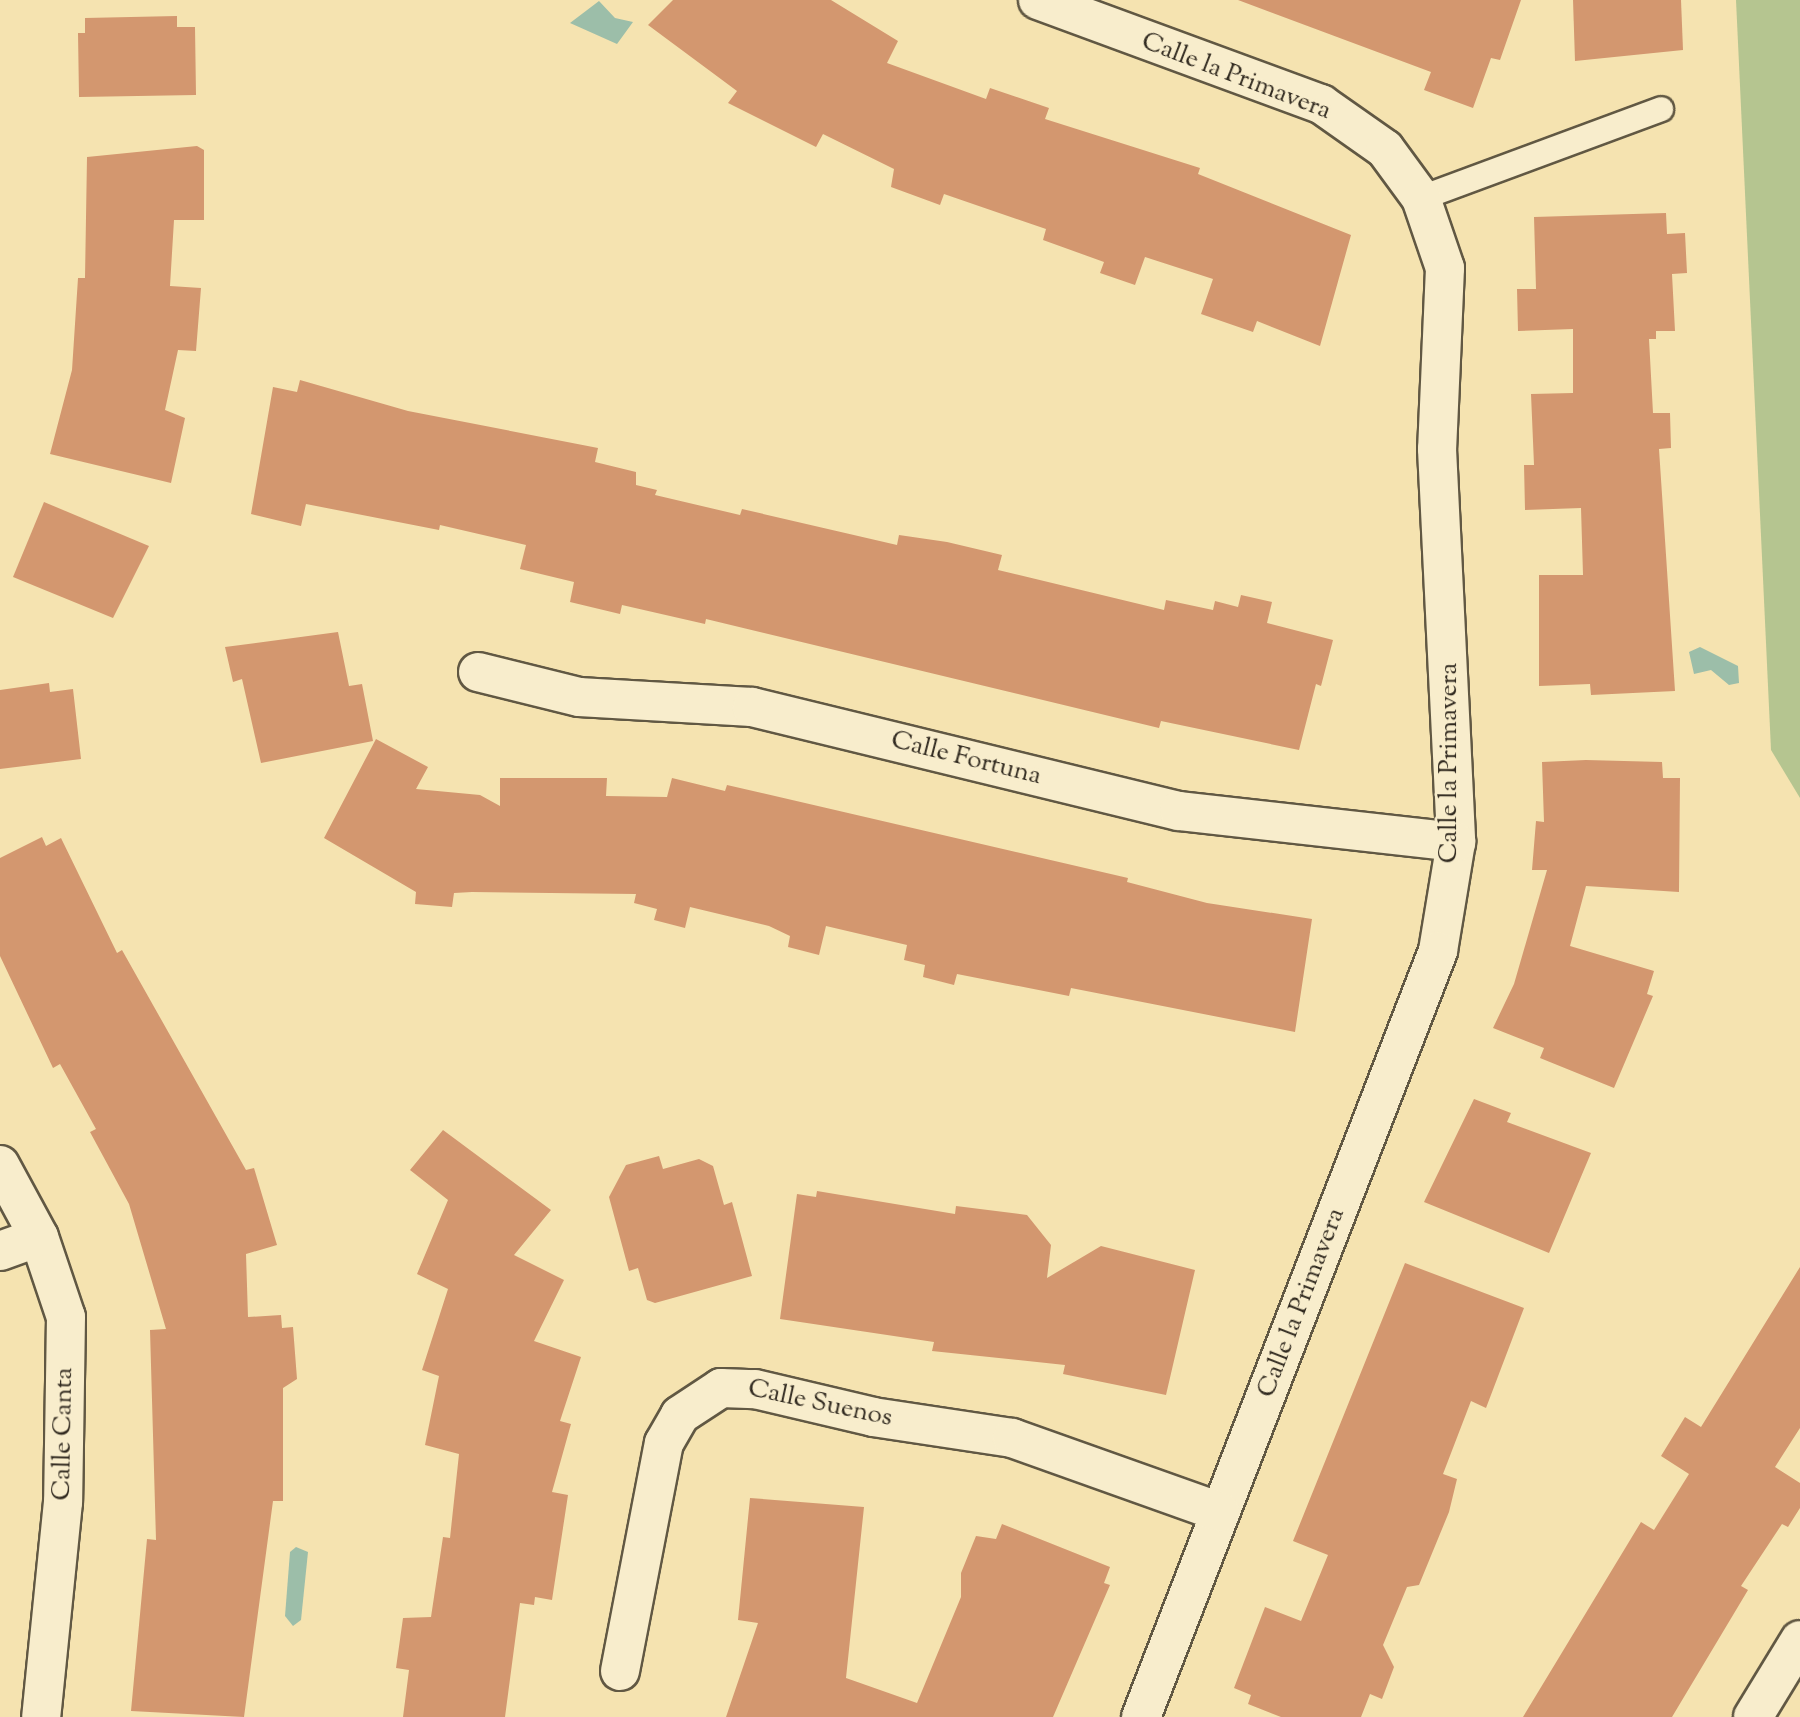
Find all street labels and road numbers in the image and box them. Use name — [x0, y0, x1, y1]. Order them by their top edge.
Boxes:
street label: Calle la Primavera — [1137, 27, 1335, 127]
street label: Calle la Primavera — [1434, 663, 1466, 863]
street label: Calle Fortuna — [888, 725, 1044, 793]
street label: Calle la Primavera — [1252, 1204, 1352, 1402]
street label: Calle Canta — [47, 1367, 81, 1501]
street label: Calle Suenos — [745, 1373, 895, 1435]

